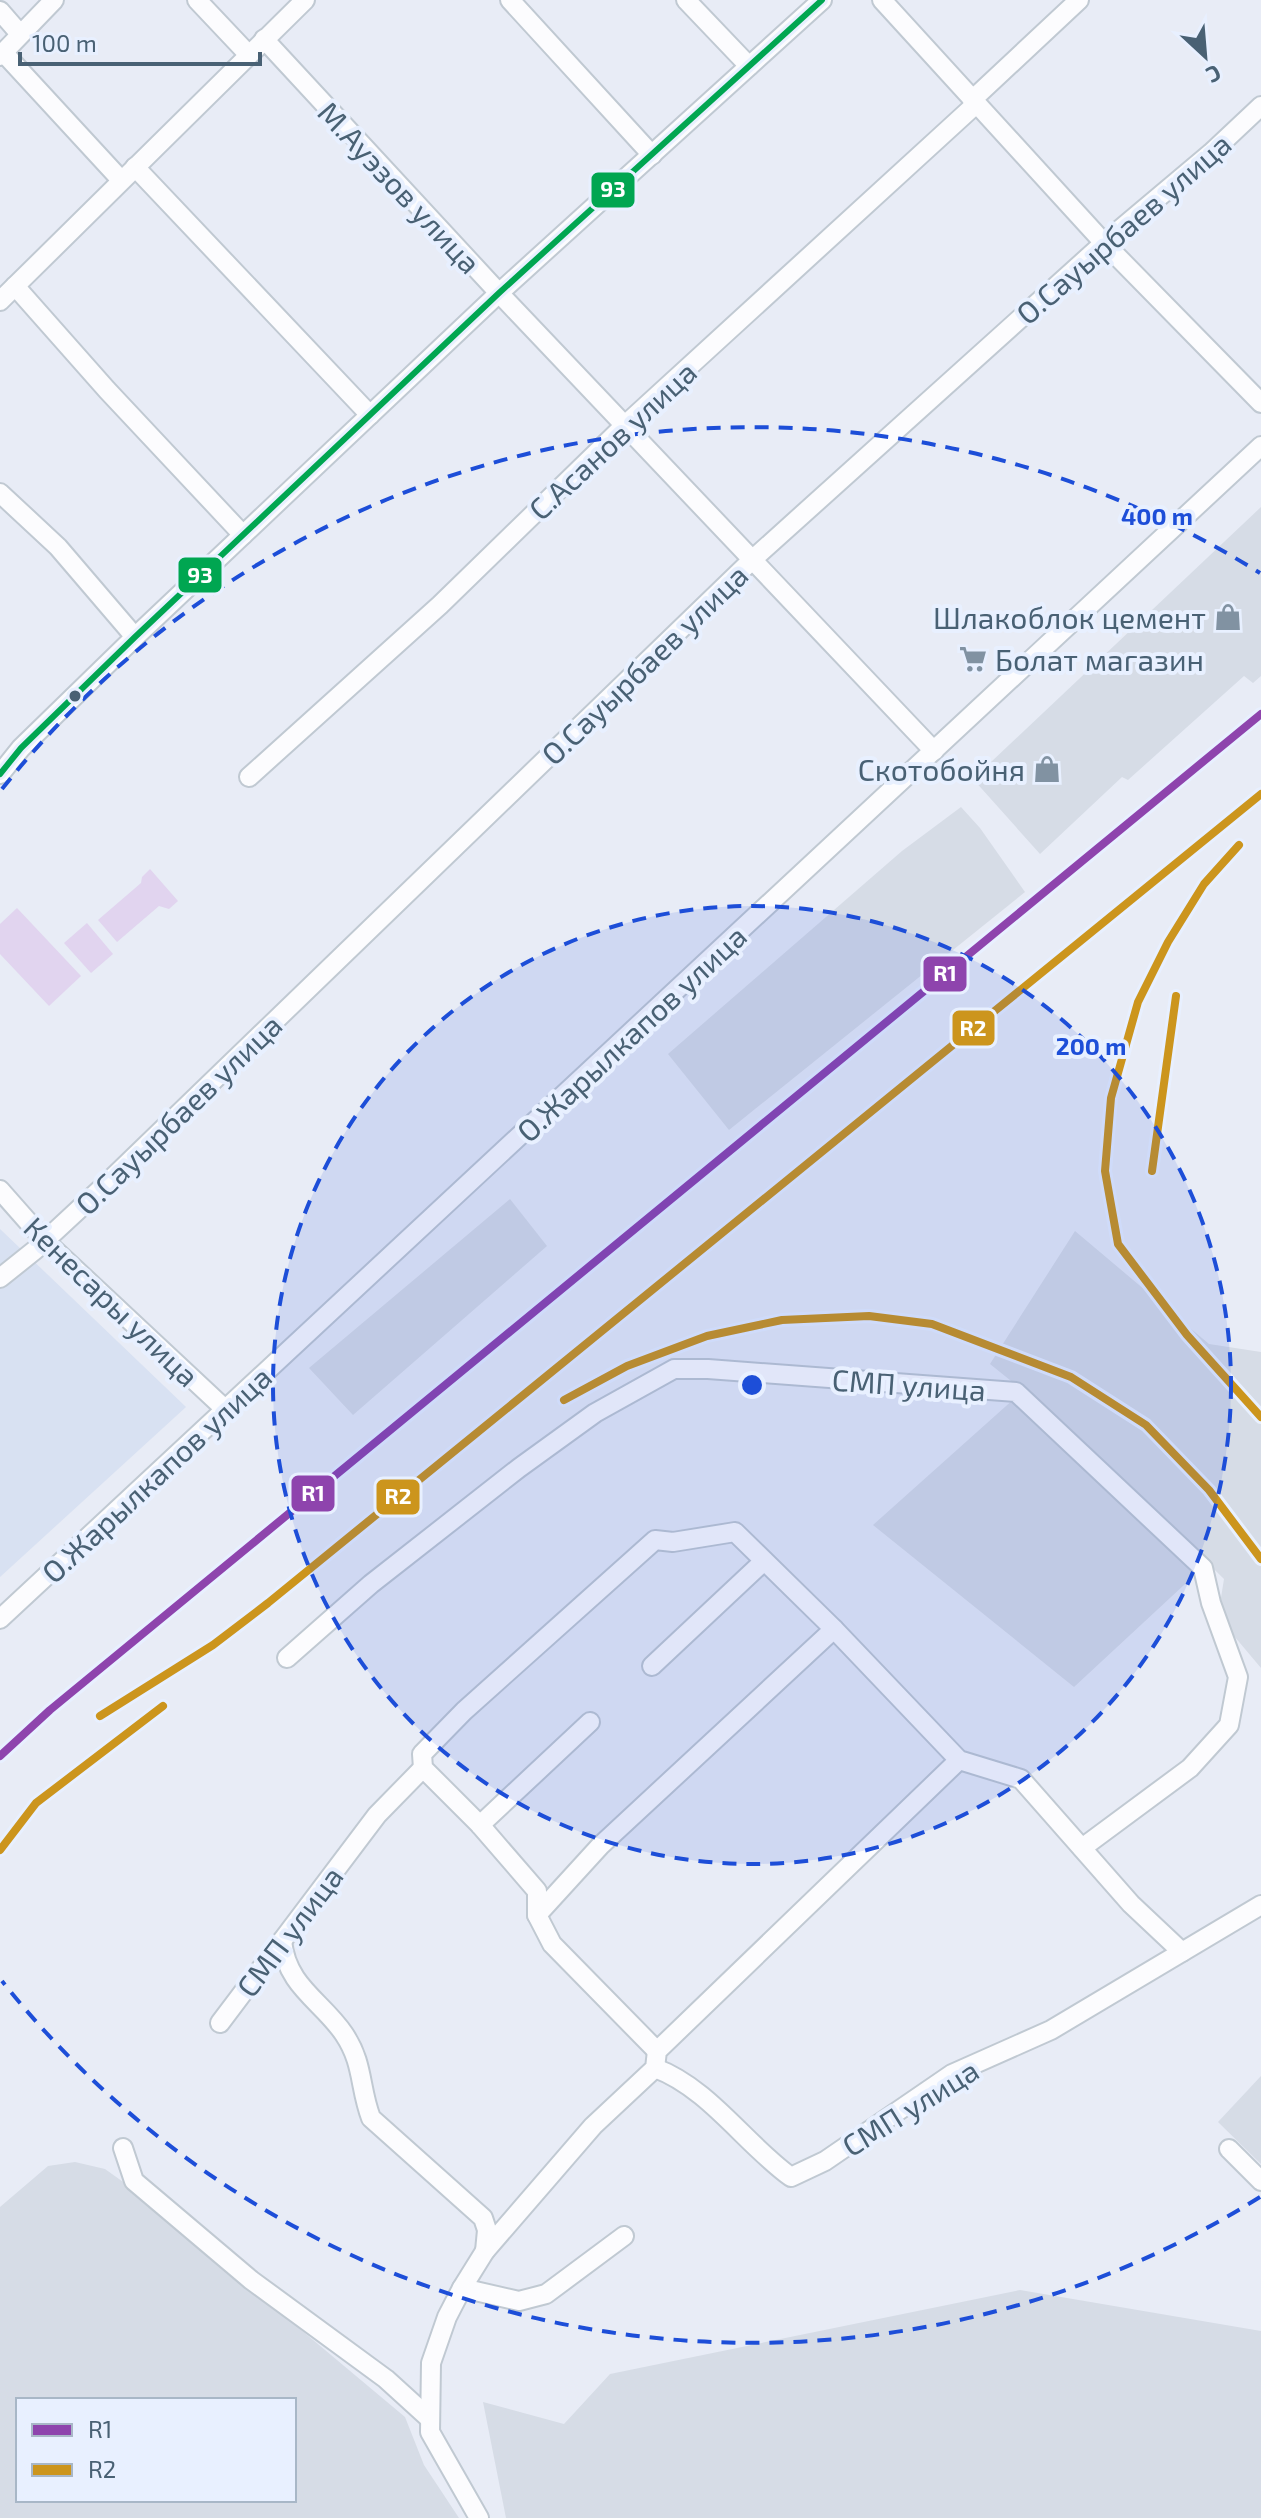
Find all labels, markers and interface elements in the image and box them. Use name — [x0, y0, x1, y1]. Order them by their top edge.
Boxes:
scale bar — [20, 16, 260, 66]
north arrow — [1165, 16, 1245, 96]
text: 100 m — [32, 28, 97, 57]
text: С — [1203, 60, 1226, 89]
street label: М.Ауэзов улица — [311, 94, 489, 281]
street label: О.Сауырбаев улица — [1008, 125, 1238, 332]
line badge: 93 — [590, 171, 636, 209]
text: 93 — [600, 175, 626, 201]
street label: С.Асанов улица — [521, 353, 704, 527]
text: 400 m — [1121, 501, 1193, 530]
line badge: 93 — [177, 556, 223, 594]
street label: О.Сауырбаев улица — [533, 556, 755, 772]
text: 93 — [187, 561, 213, 587]
place label: Шлакоблок цемент — [933, 599, 1206, 635]
shop icon: Шлакоблок цемент — [1213, 602, 1243, 632]
place label: Болат магазин — [995, 641, 1204, 677]
supermarket icon: Болат магазин — [958, 644, 988, 674]
unlabelled marker — [67, 688, 83, 704]
place label: Скотобойня — [858, 751, 1025, 787]
shop icon: Скотобойня — [1032, 754, 1062, 784]
street label: О.Жарылкапов улица — [509, 917, 754, 1149]
line badge: R1 — [922, 955, 968, 993]
text: R1 — [933, 959, 957, 985]
street label: О.Сауырбаев улица — [67, 1006, 289, 1222]
line badge: R2 — [951, 1009, 996, 1047]
text: R2 — [959, 1014, 987, 1040]
text: 200 m — [1056, 1031, 1126, 1060]
street label: Кенесары улица — [17, 1209, 207, 1394]
street label: О.Жарылкапов улица — [34, 1358, 279, 1590]
street label: СМП улица — [831, 1361, 987, 1408]
centre of rings — [738, 1371, 766, 1399]
line badge: R1 — [290, 1474, 336, 1513]
line badge: R2 — [375, 1478, 421, 1516]
text: R1 — [301, 1479, 325, 1505]
text: R2 — [384, 1482, 412, 1508]
street label: СМП улица — [228, 1859, 351, 2004]
street label: СМП улица — [835, 2051, 985, 2164]
legend — [16, 2398, 296, 2502]
text: R1 — [88, 2414, 112, 2443]
text: R2 — [88, 2454, 116, 2483]

